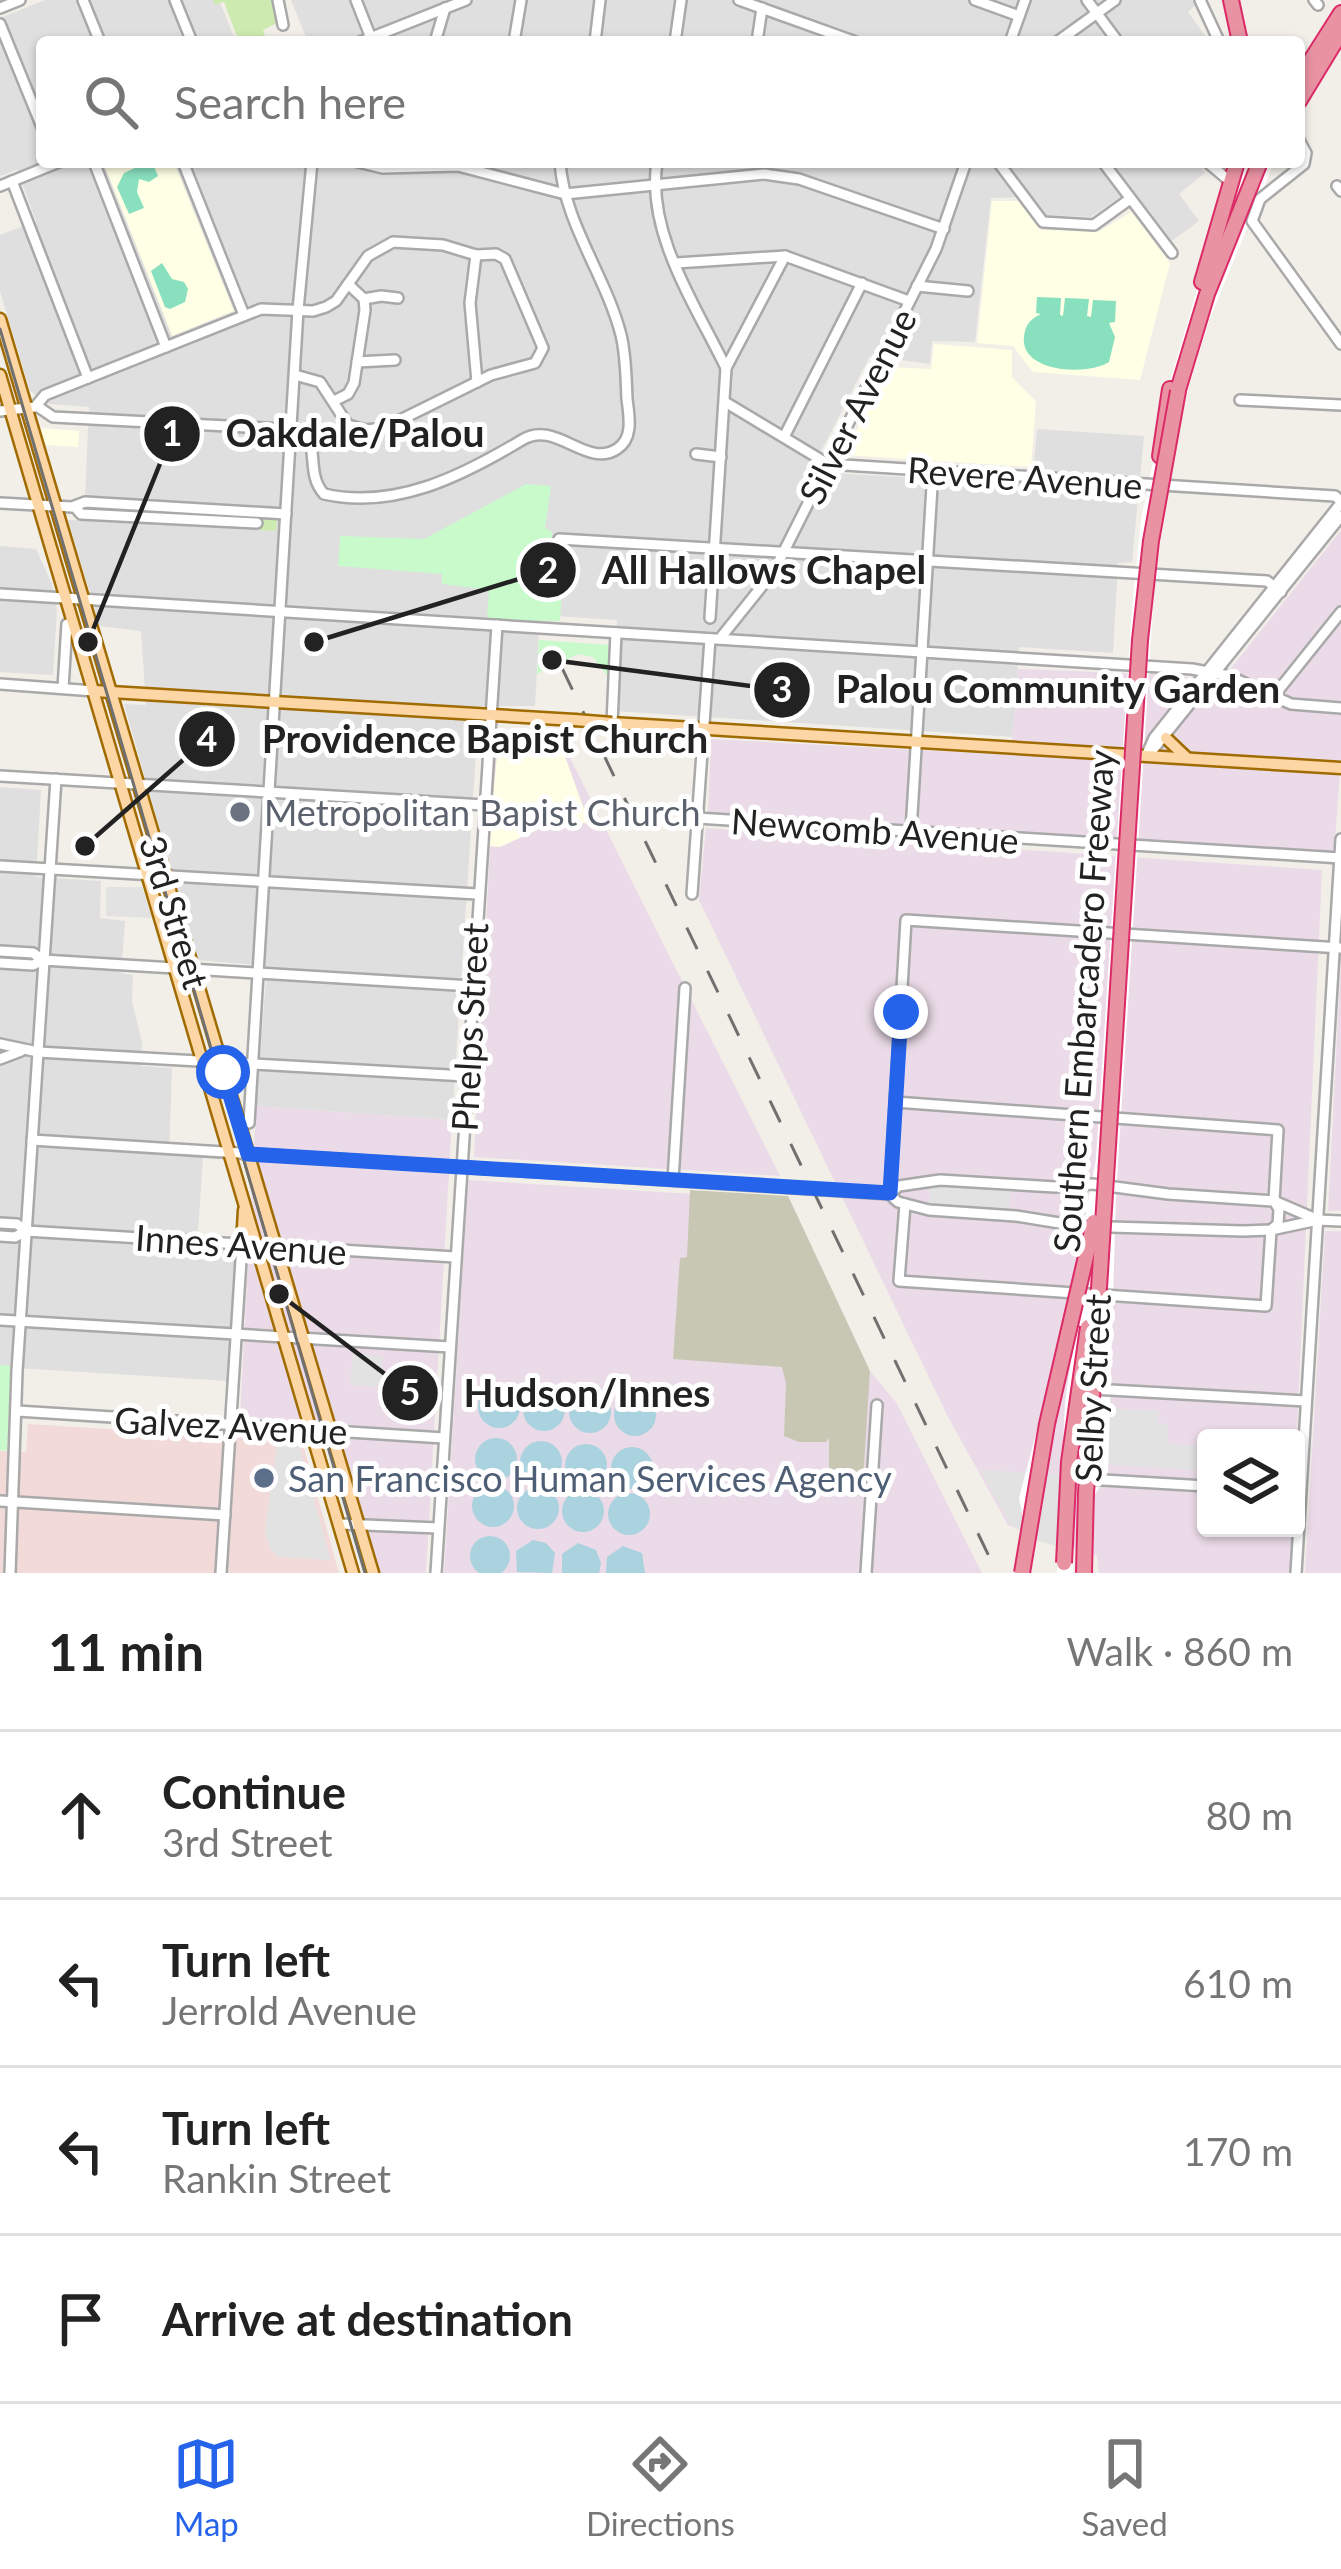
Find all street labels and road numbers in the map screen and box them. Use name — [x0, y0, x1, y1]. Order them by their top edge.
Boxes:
street label: Silver Avenue — [789, 301, 925, 511]
street label: Revere Avenue — [906, 447, 1144, 507]
street label: Southern Embarcadero Freeway — [1043, 748, 1123, 1254]
street label: Newcomb Avenue — [730, 798, 1020, 862]
street label: 3rd Street — [131, 830, 219, 994]
street label: Phelps Street — [442, 921, 496, 1132]
street label: Innes Avenue — [134, 1215, 348, 1273]
street label: Selby Street — [1065, 1293, 1119, 1483]
street label: Galvez Avenue — [113, 1397, 349, 1453]

